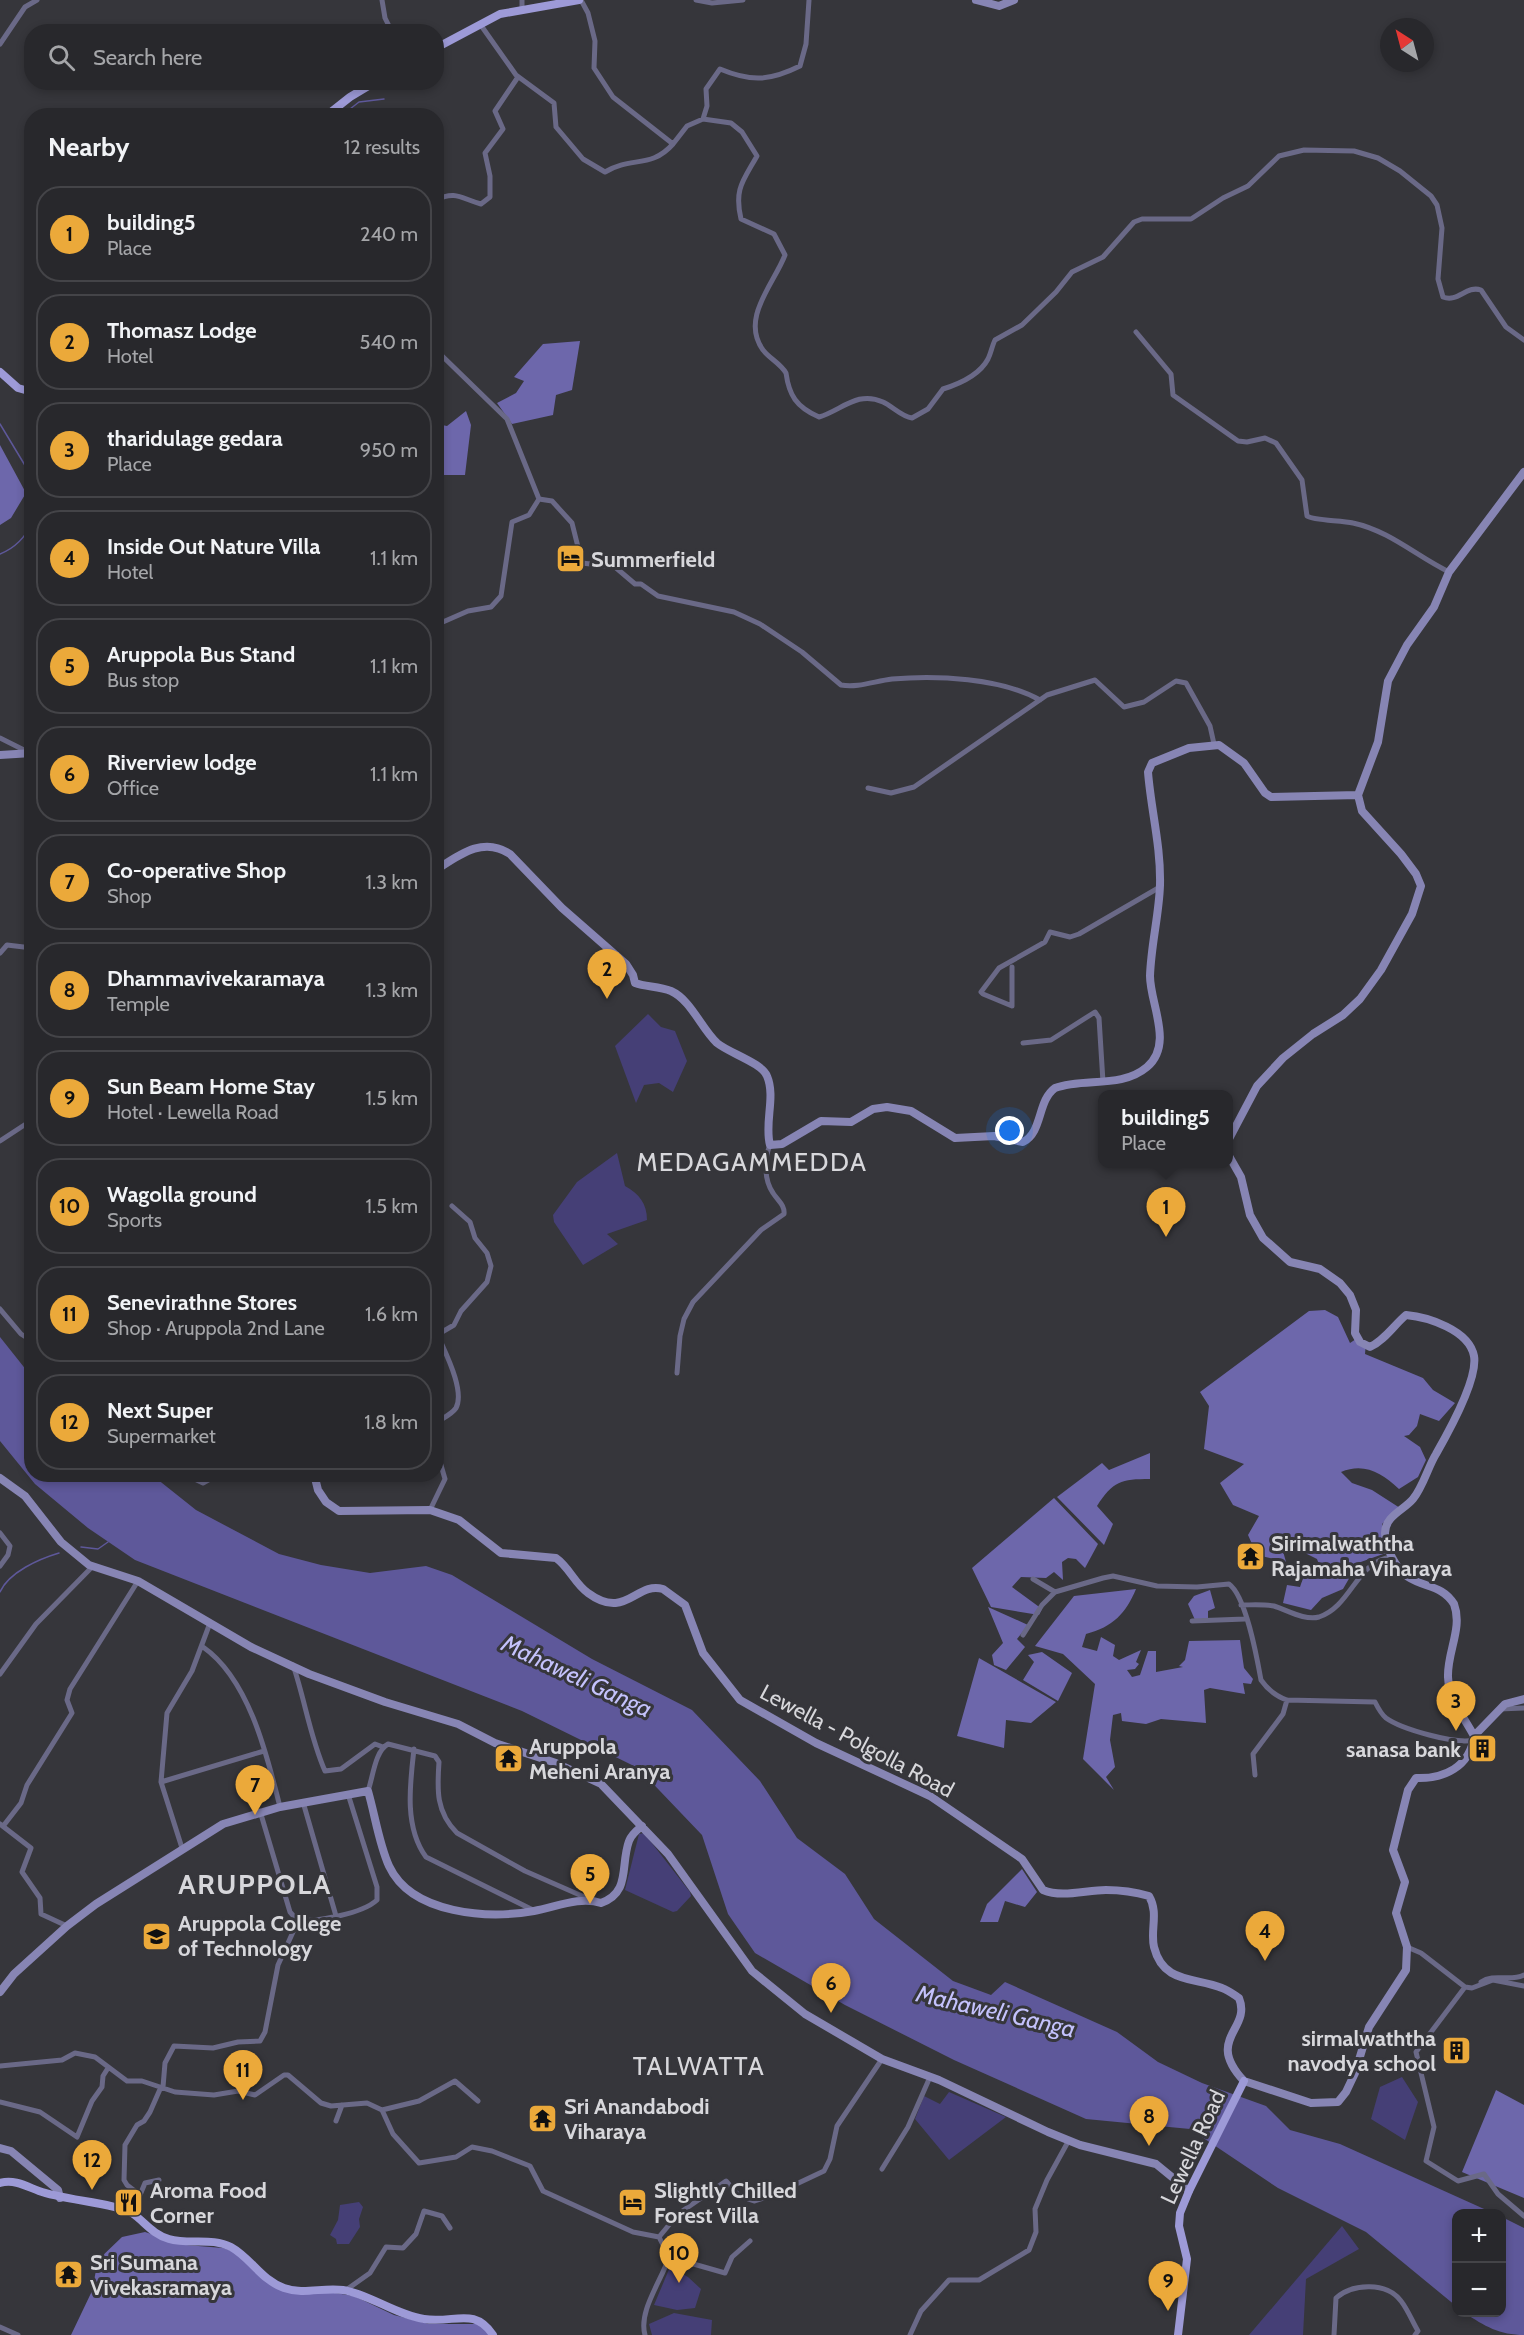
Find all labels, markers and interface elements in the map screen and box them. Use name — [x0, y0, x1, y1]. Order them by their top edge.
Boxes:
north arrow — [1380, 18, 1434, 72]
search box — [24, 24, 444, 90]
icon: search — [45, 41, 78, 74]
text: Search here — [93, 44, 202, 71]
text: Nearby — [48, 131, 129, 163]
text: 12 results — [344, 135, 420, 159]
text: building5 — [107, 209, 195, 236]
text: 1 — [66, 222, 73, 246]
text: 240 m — [360, 222, 418, 246]
text: Place — [107, 236, 152, 260]
text: Thomasz Lodge — [107, 317, 257, 344]
text: 2 — [64, 330, 75, 354]
text: 540 m — [360, 330, 418, 354]
text: Hotel — [107, 344, 153, 368]
text: tharidulage gedara — [107, 425, 283, 452]
text: 3 — [64, 438, 75, 462]
text: 950 m — [360, 438, 418, 462]
text: Place — [107, 452, 152, 476]
text: Inside Out Nature Villa — [107, 533, 320, 560]
hotel icon: Summerfield — [554, 543, 586, 575]
text: 4 — [63, 546, 76, 570]
text: 1.1 km — [370, 546, 418, 570]
place label: Summerfield — [591, 546, 715, 573]
text: Hotel — [107, 560, 153, 584]
text: Aruppola Bus Stand — [107, 641, 295, 668]
text: 5 — [64, 654, 75, 678]
text: 1.1 km — [370, 654, 418, 678]
text: Bus stop — [107, 668, 179, 692]
text: Riverview lodge — [107, 749, 257, 776]
text: 6 — [64, 762, 75, 786]
text: 1.1 km — [370, 762, 418, 786]
text: Office — [107, 776, 159, 800]
text: Co-operative Shop — [107, 857, 286, 884]
text: 7 — [64, 870, 75, 894]
text: 1.3 km — [366, 870, 418, 894]
text: Shop — [107, 884, 152, 908]
pin: 2 — [588, 950, 626, 999]
text: Dhammavivekaramaya — [107, 965, 325, 992]
text: 8 — [63, 978, 76, 1002]
text: 1.3 km — [366, 978, 418, 1002]
text: Temple — [107, 992, 170, 1016]
text: Sun Beam Home Stay — [107, 1073, 315, 1100]
text: 9 — [64, 1086, 75, 1110]
text: 1.5 km — [366, 1086, 418, 1110]
popup — [1098, 1090, 1233, 1168]
text: Hotel · Lewella Road — [107, 1100, 279, 1124]
text: building5 — [1121, 1104, 1210, 1131]
your location — [995, 1116, 1024, 1145]
text: Place — [1121, 1131, 1166, 1155]
district label: MEDAGAMMEDDA — [636, 1146, 868, 1178]
text: Wagolla ground — [107, 1181, 257, 1208]
pin: 1 — [1146, 1188, 1186, 1237]
text: 10 — [59, 1194, 80, 1218]
text: 1.5 km — [366, 1194, 418, 1218]
text: Sports — [107, 1208, 162, 1232]
text: Senevirathne Stores — [107, 1289, 297, 1316]
text: 11 — [62, 1302, 77, 1326]
text: 1.6 km — [365, 1302, 418, 1326]
text: Shop · Aruppola 2nd Lane — [107, 1316, 325, 1340]
text: Next Super — [107, 1397, 213, 1424]
text: 12 — [61, 1410, 78, 1434]
text: 1.8 km — [364, 1410, 418, 1434]
text: Supermarket — [107, 1424, 216, 1448]
place label: Sirimalwaththa Rajamaha Viharaya — [1271, 1530, 1452, 1582]
temple icon: Sirimalwaththa Rajamaha Viharaya — [1234, 1540, 1266, 1572]
water label: Mahaweli Ganga — [496, 1628, 657, 1723]
street label: Lewella - Polgolla Road — [755, 1678, 959, 1804]
pin: 3 — [1436, 1682, 1476, 1731]
place label: Aruppola Meheni Aranya — [529, 1733, 671, 1785]
building icon: sanasa bank — [1466, 1733, 1498, 1765]
place label: sanasa bank — [1346, 1736, 1461, 1763]
temple icon: Aruppola Meheni Aranya — [492, 1743, 524, 1775]
pin: 7 — [236, 1766, 274, 1815]
pin: 5 — [570, 1854, 610, 1904]
district label: ARUPPOLA — [178, 1867, 332, 1901]
place label: Aruppola College of Technology — [178, 1910, 341, 1962]
pin: 4 — [1246, 1912, 1284, 1961]
school or university icon: Aruppola College of Technology — [141, 1920, 173, 1952]
pin: 6 — [812, 1964, 850, 2013]
water label: Mahaweli Ganga — [913, 1978, 1078, 2043]
place label: sirmalwaththa navodya school — [1288, 2025, 1436, 2077]
building icon: sirmalwaththa navodya school — [1441, 2035, 1473, 2067]
pin: 11 — [224, 2050, 262, 2100]
district label: TALWATTA — [633, 2050, 765, 2082]
street label: Lewella Road — [1155, 2086, 1231, 2208]
place label: Sri Anandabodi Viharaya — [564, 2093, 710, 2145]
pin: 8 — [1130, 2096, 1168, 2146]
temple icon: Sri Anandabodi Viharaya — [527, 2103, 559, 2135]
pin: 12 — [72, 2140, 112, 2190]
place label: Aroma Food Corner — [150, 2177, 267, 2229]
place label: Slightly Chilled Forest Villa — [654, 2177, 797, 2229]
restaurant icon: Aroma Food Corner — [113, 2187, 145, 2219]
hotel icon: Slightly Chilled Forest Villa — [617, 2187, 649, 2219]
map controls — [1452, 2209, 1506, 2317]
button: + — [1452, 2209, 1506, 2263]
pin: 10 — [660, 2234, 698, 2283]
place label: Sri Sumana Vivekasramaya — [90, 2249, 232, 2301]
temple icon: Sri Sumana Vivekasramaya — [53, 2259, 85, 2291]
pin: 9 — [1148, 2262, 1188, 2311]
button: − — [1452, 2263, 1506, 2317]

